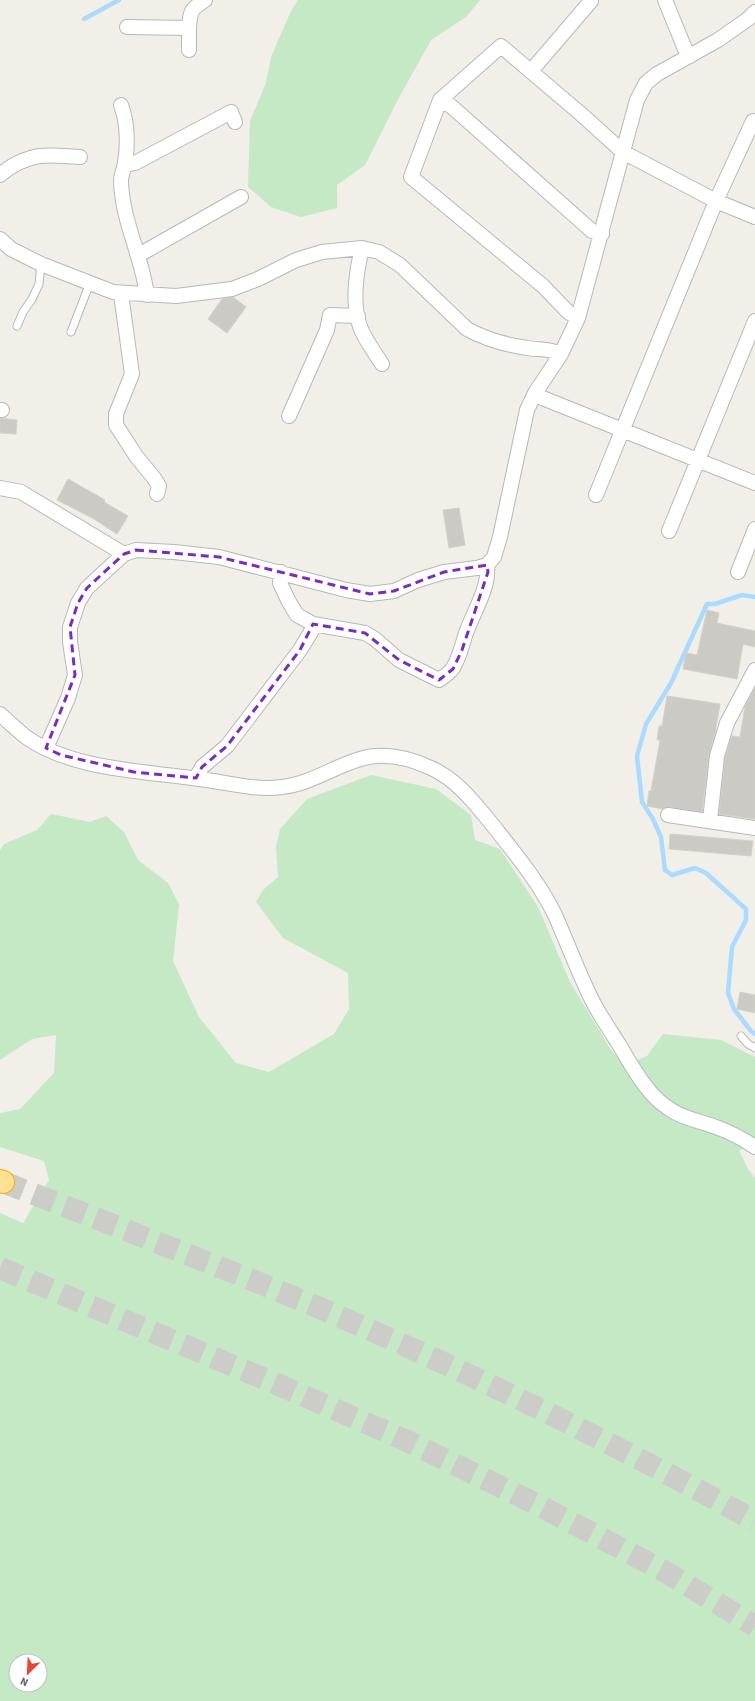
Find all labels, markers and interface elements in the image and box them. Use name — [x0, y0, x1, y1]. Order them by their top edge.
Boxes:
north arrow — [8, 1653, 48, 1693]
text: N — [18, 1673, 31, 1690]

